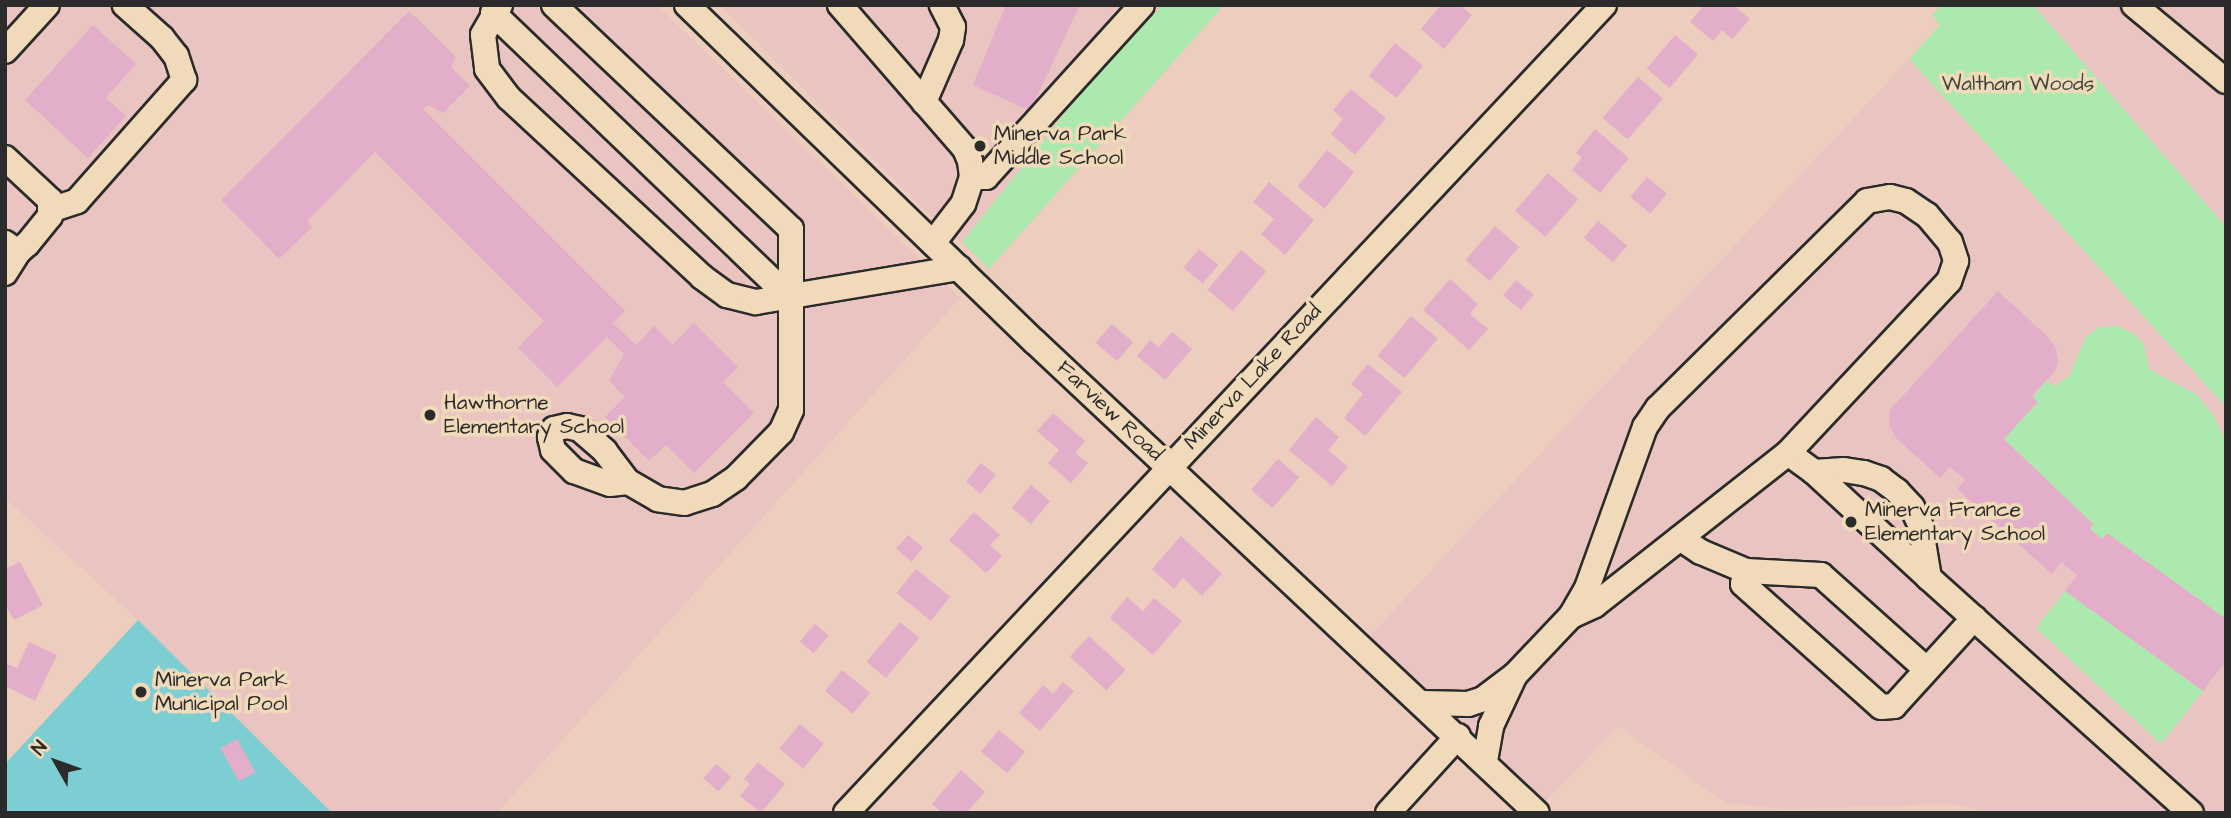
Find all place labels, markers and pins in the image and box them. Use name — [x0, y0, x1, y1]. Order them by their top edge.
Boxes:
place label: Minerva Park Middle School — [994, 121, 1127, 171]
marker: Minerva Park Middle School — [972, 138, 988, 154]
place label: Hawthorne Elementary School — [444, 390, 624, 440]
marker: Hawthorne Elementary School — [422, 407, 438, 423]
place label: Minerva France Elementary School — [1865, 497, 2045, 547]
marker: Minerva France Elementary School — [1843, 514, 1859, 530]
place label: Minerva Park Municipal Pool — [155, 667, 288, 717]
marker: Minerva Park Municipal Pool — [133, 684, 149, 700]

